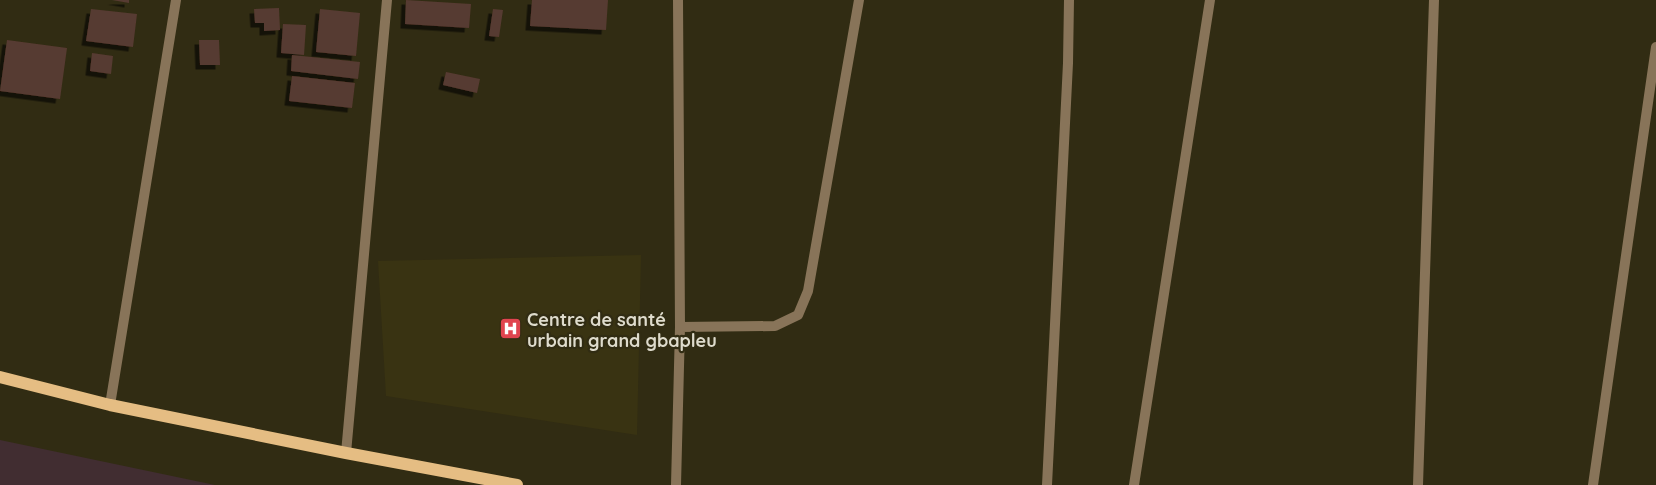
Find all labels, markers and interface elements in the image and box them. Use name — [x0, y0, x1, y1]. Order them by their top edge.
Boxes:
place label: Centre de santé urbain grand gbapleu — [527, 308, 717, 352]
hospital icon: Centre de santé urbain grand gbapleu — [499, 317, 523, 341]

